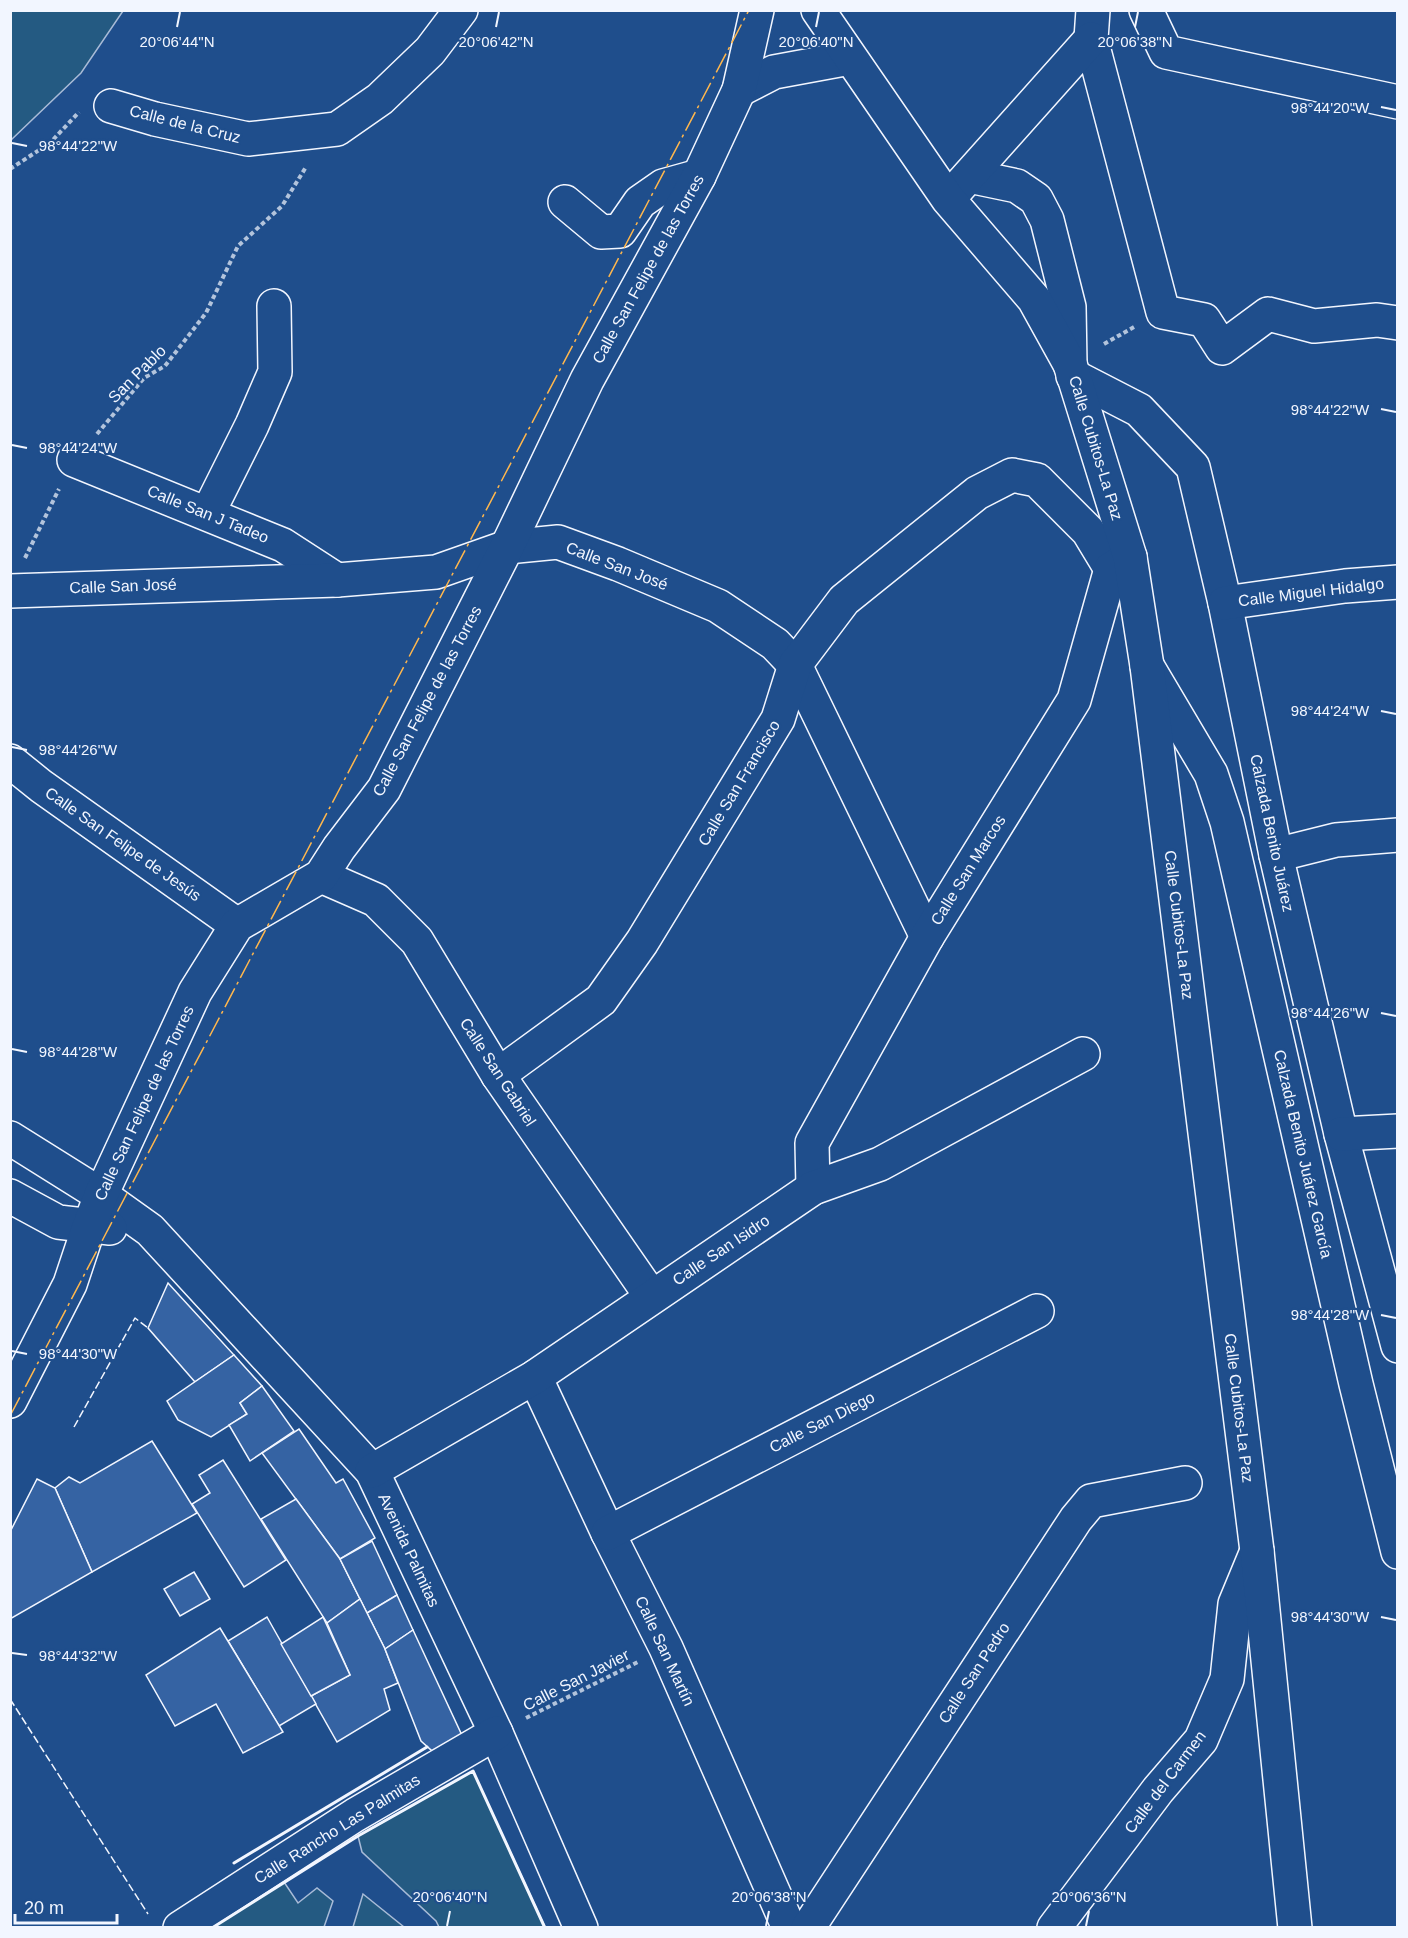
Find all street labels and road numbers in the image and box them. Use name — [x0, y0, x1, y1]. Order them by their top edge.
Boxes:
street label: Calle de la Cruz — [128, 102, 242, 146]
street label: Calle San Felipe de las Torres — [589, 172, 707, 366]
street label: San Pablo — [105, 342, 169, 406]
street label: Calle Cubitos-La Paz — [1066, 374, 1126, 522]
street label: Calle San J Tadeo — [145, 482, 271, 546]
street label: Calle San José — [564, 539, 670, 593]
street label: Calle Miguel Hidalgo — [1237, 575, 1385, 609]
street label: Calle San José — [69, 576, 177, 596]
street label: Calle San Felipe de las Torres — [369, 603, 485, 799]
street label: Calle San Francisco — [695, 717, 783, 849]
street label: Calzada Benito Juárez — [1247, 752, 1297, 914]
street label: Calle San Felipe de Jesús — [42, 784, 204, 904]
street label: Calle San Marcos — [927, 812, 1009, 928]
street label: Calle Cubitos-La Paz — [1161, 849, 1197, 1001]
street label: Calle San Felipe de las Torres — [91, 1003, 197, 1203]
street label: Calle San Gabriel — [457, 1015, 539, 1129]
street label: Calzada Benito Juárez García — [1271, 1048, 1335, 1260]
street label: Calle San Isidro — [669, 1211, 773, 1289]
street label: Calle Cubitos-La Paz — [1221, 1332, 1257, 1484]
street label: Calle San Diego — [767, 1388, 877, 1456]
street label: Avenida Palmitas — [375, 1491, 443, 1609]
street label: Calle San Martín — [632, 1593, 698, 1709]
street label: Calle San Pedro — [935, 1619, 1013, 1726]
street label: Calle San Javier — [520, 1646, 632, 1714]
street label: Calle del Carmen — [1121, 1728, 1209, 1836]
street label: Calle Rancho Las Palmitas — [251, 1771, 423, 1887]

